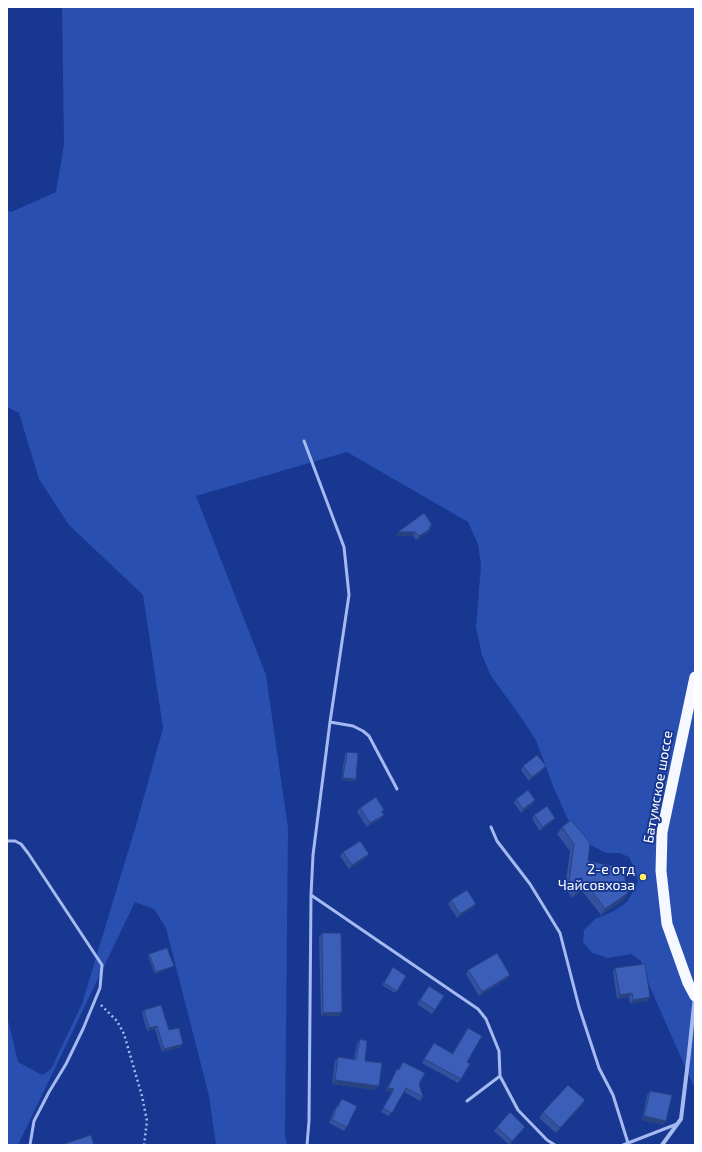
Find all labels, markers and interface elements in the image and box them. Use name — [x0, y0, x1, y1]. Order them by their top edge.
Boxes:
street label: Батумское шоссе — [640, 729, 676, 845]
place label: 2-е отд Чайсовхоза — [558, 861, 635, 894]
marker: 2-е отд Чайсовхоза — [638, 872, 648, 882]

